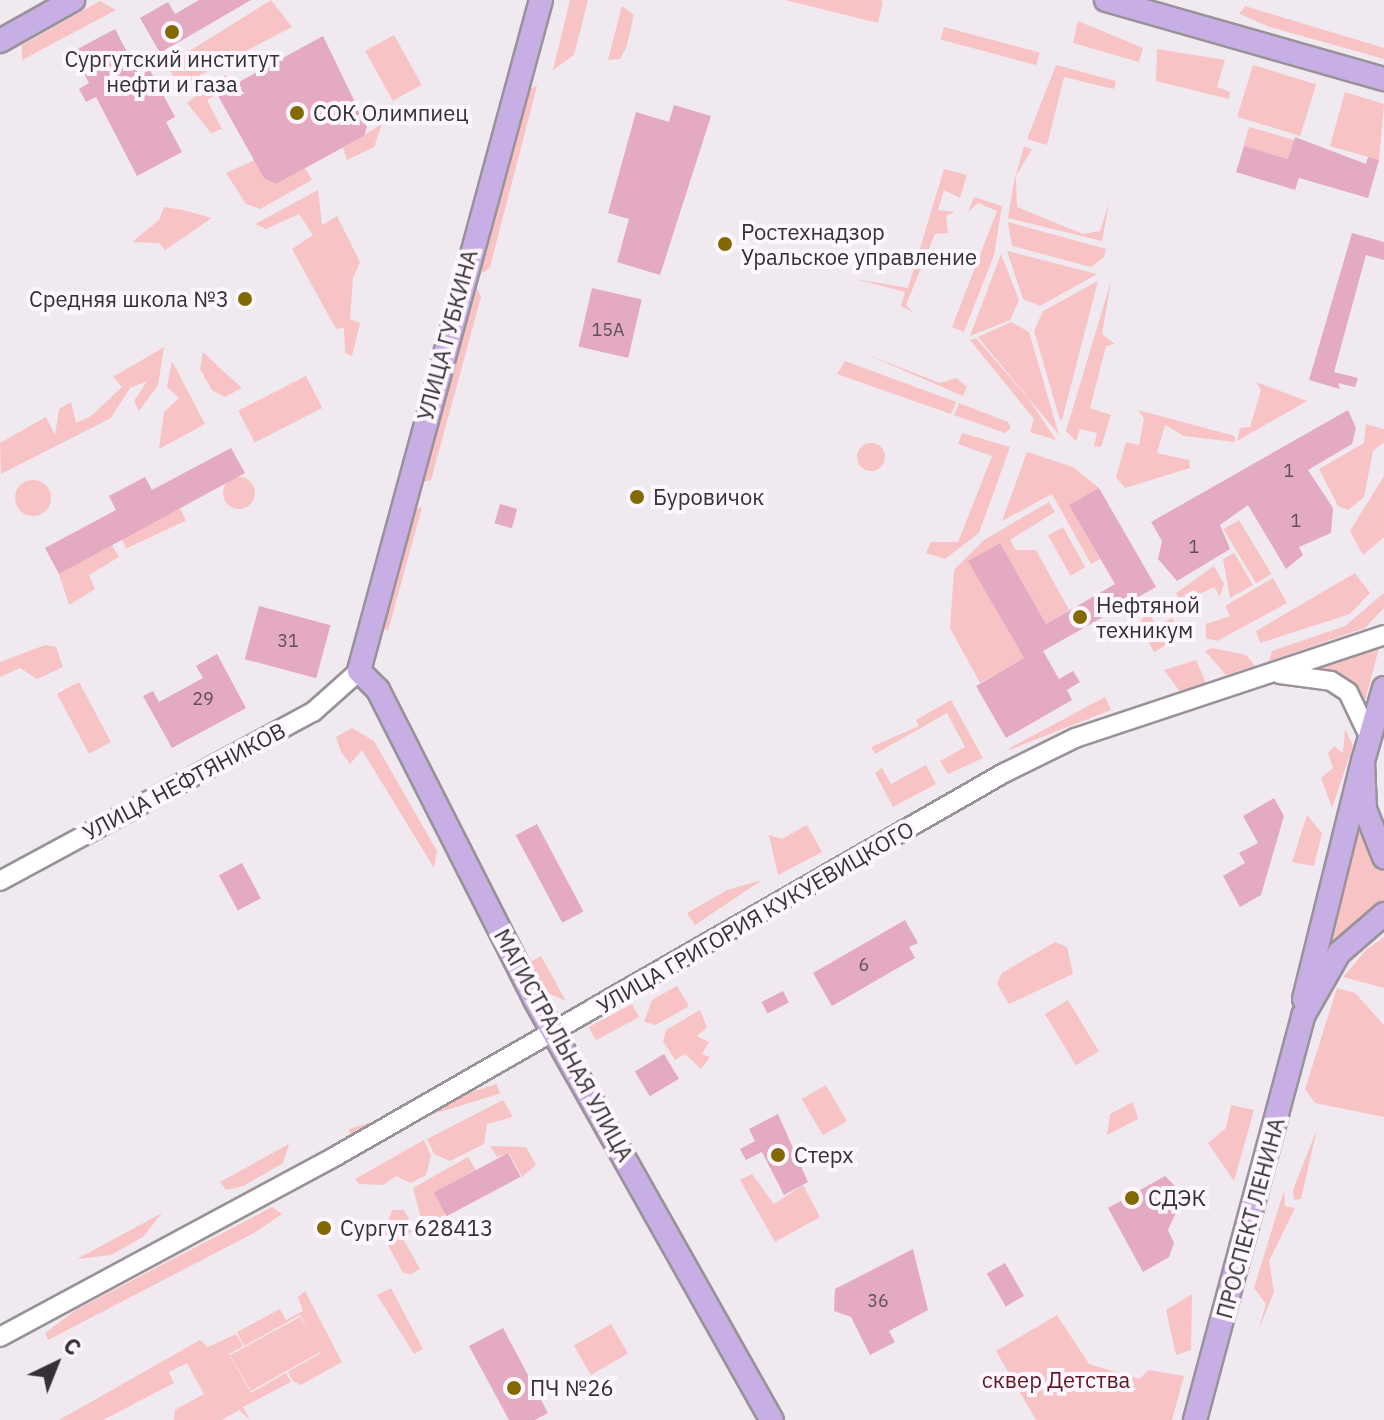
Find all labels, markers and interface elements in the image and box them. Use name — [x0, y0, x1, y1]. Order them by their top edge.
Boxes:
marker: Сургутский институт нефти и газа — [163, 23, 181, 41]
place label: Сургутский институт нефти и газа — [64, 45, 280, 96]
place label: СОК Олимпиец — [313, 100, 469, 126]
marker: СОК Олимпиец — [288, 104, 306, 122]
place label: Ростехнадзор Уральское управление — [741, 218, 977, 270]
marker: Ростехнадзор Уральское управление — [716, 235, 734, 253]
street label: УЛИЦА ГУБКИНА — [411, 247, 483, 423]
place label: Средняя школа №3 — [29, 286, 229, 312]
marker: Средняя школа №3 — [236, 290, 254, 308]
house number: 15А — [591, 319, 625, 341]
house number: 1 — [1284, 460, 1294, 482]
place label: Буровичок — [653, 484, 764, 510]
marker: Буровичок — [628, 488, 646, 506]
house number: 1 — [1291, 510, 1301, 532]
house number: 1 — [1189, 536, 1199, 558]
place label: Нефтяной техникум — [1096, 591, 1200, 642]
marker: Нефтяной техникум — [1071, 608, 1089, 626]
house number: 31 — [277, 630, 299, 652]
house number: 29 — [192, 688, 214, 710]
street label: УЛИЦА НЕФТЯНИКОВ — [78, 716, 290, 846]
street label: УЛИЦА ГРИГОРИЯ КУКУЕВИЦКОГО — [592, 815, 918, 1019]
street label: МАГИСТРАЛЬНАЯ УЛИЦА — [489, 924, 639, 1166]
house number: 6 — [859, 954, 869, 976]
street label: ПРОСПЕКТ ЛЕНИНА — [1210, 1115, 1290, 1321]
place label: Стерх — [794, 1142, 853, 1168]
marker: Стерх — [769, 1146, 787, 1164]
place label: СДЭК — [1148, 1185, 1206, 1211]
marker: СДЭК — [1123, 1189, 1141, 1207]
place label: Сургут 628413 — [340, 1215, 493, 1241]
marker: Сургут 628413 — [315, 1219, 333, 1237]
house number: 36 — [867, 1290, 889, 1312]
north arrow — [16, 1324, 96, 1404]
text: С — [58, 1331, 88, 1362]
park label: сквер Детства — [982, 1367, 1130, 1393]
place label: ПЧ №26 — [530, 1375, 614, 1401]
marker: ПЧ №26 — [505, 1379, 523, 1397]

